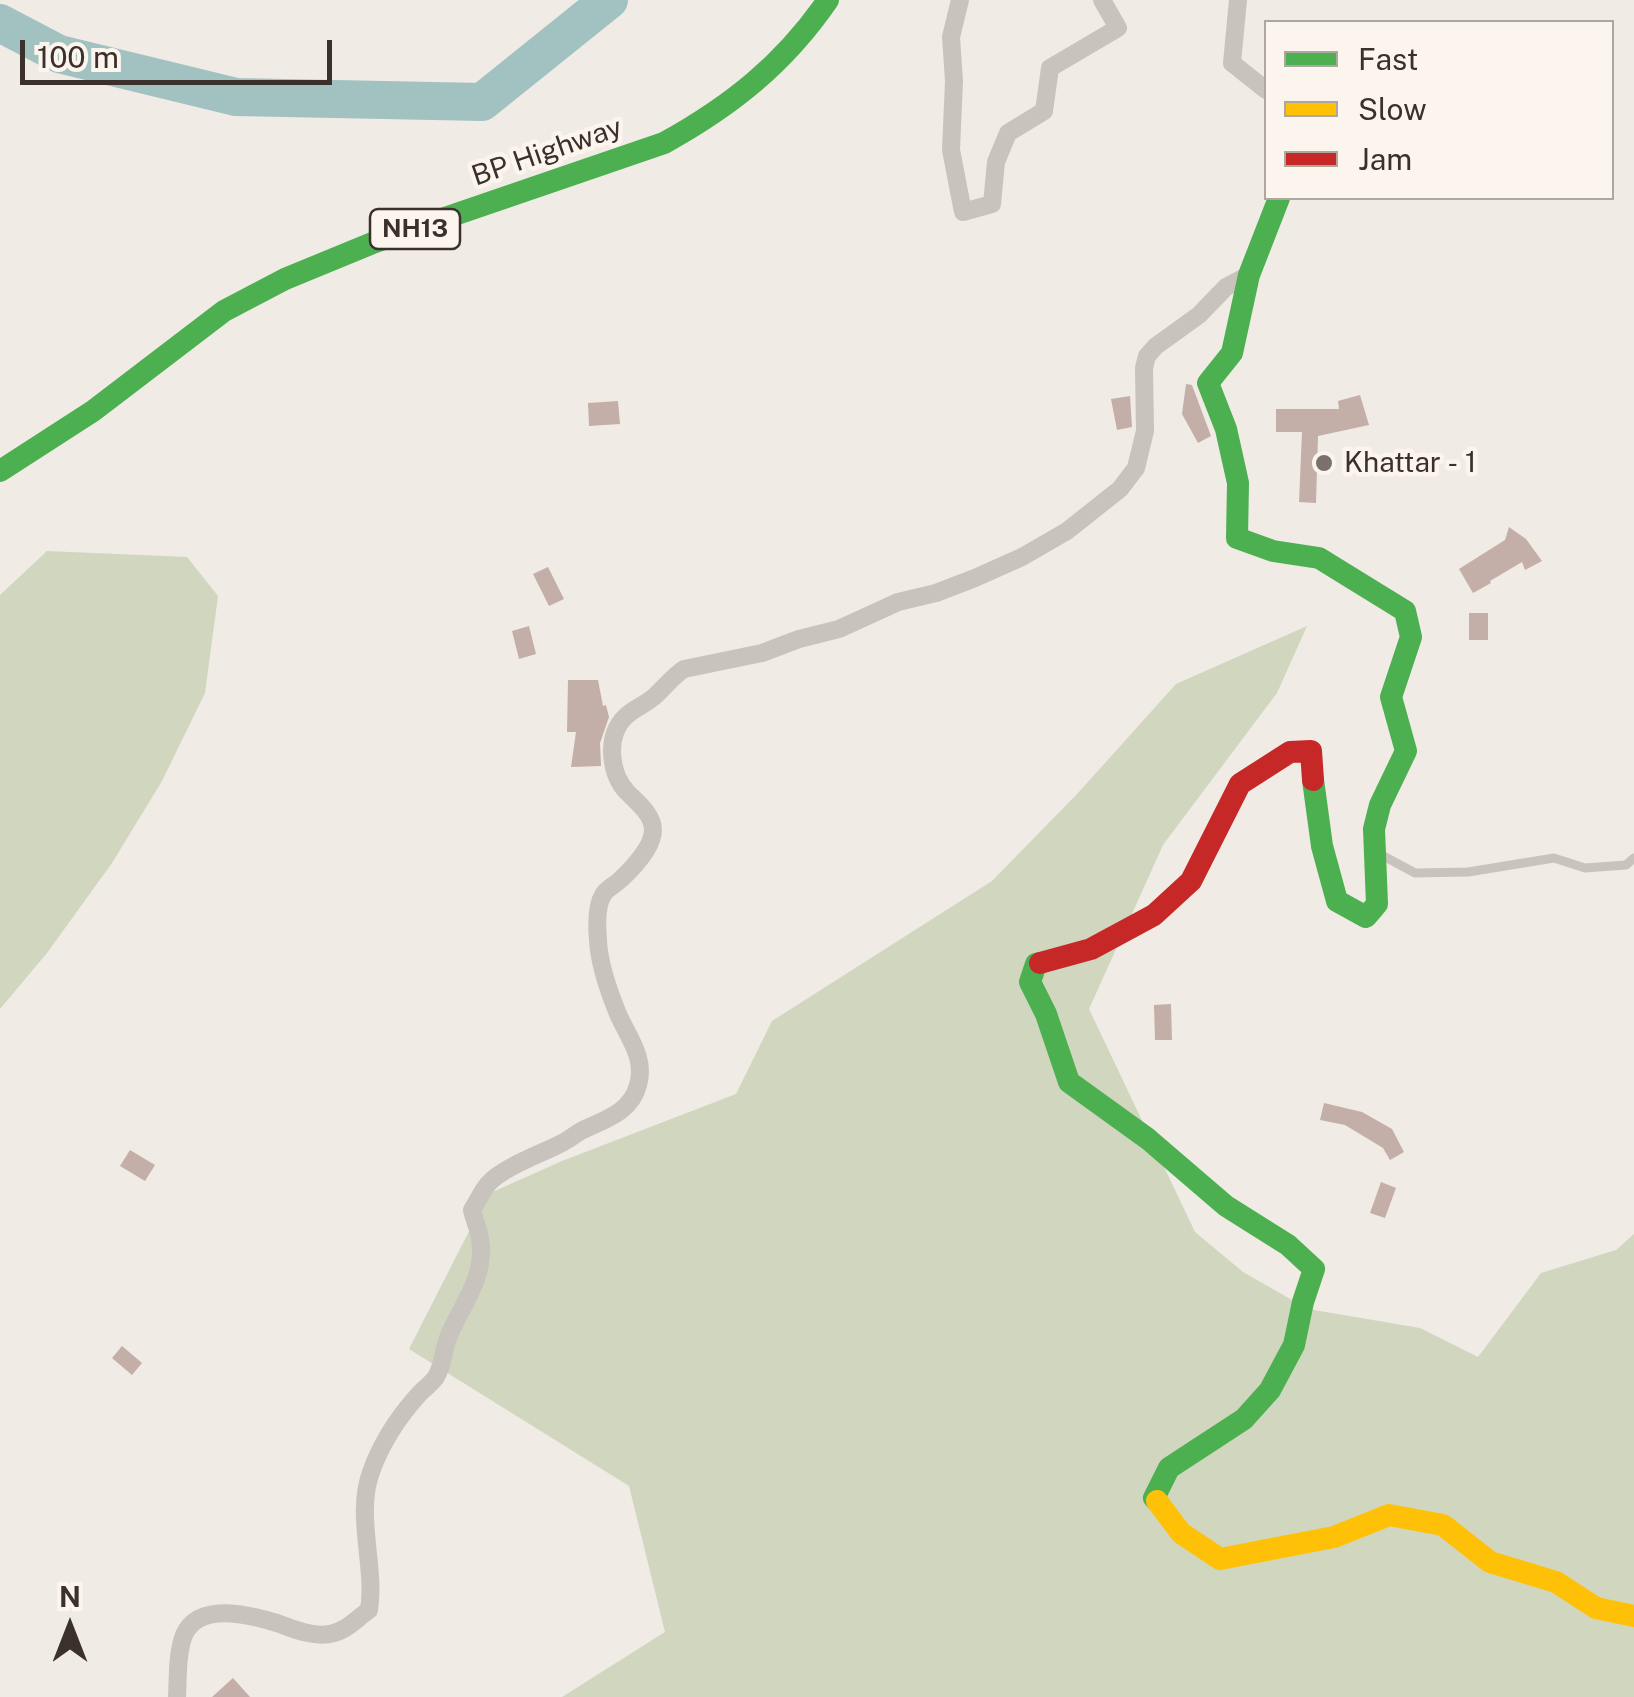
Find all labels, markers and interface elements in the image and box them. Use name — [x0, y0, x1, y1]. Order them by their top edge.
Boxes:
scale bar — [25, 20, 338, 82]
legend — [1264, 20, 1614, 200]
text: 100 m — [37, 39, 119, 75]
text: Fast — [1358, 41, 1418, 77]
text: Slow — [1358, 91, 1427, 127]
street label: BP Highway — [468, 111, 626, 193]
text: Jam — [1358, 141, 1412, 177]
road number: NH13 — [370, 209, 460, 249]
place label: Khattar - 1 — [1344, 446, 1476, 480]
marker: Khattar - 1 — [1313, 452, 1335, 474]
north arrow — [20, 1577, 120, 1677]
text: N — [59, 1580, 81, 1613]

